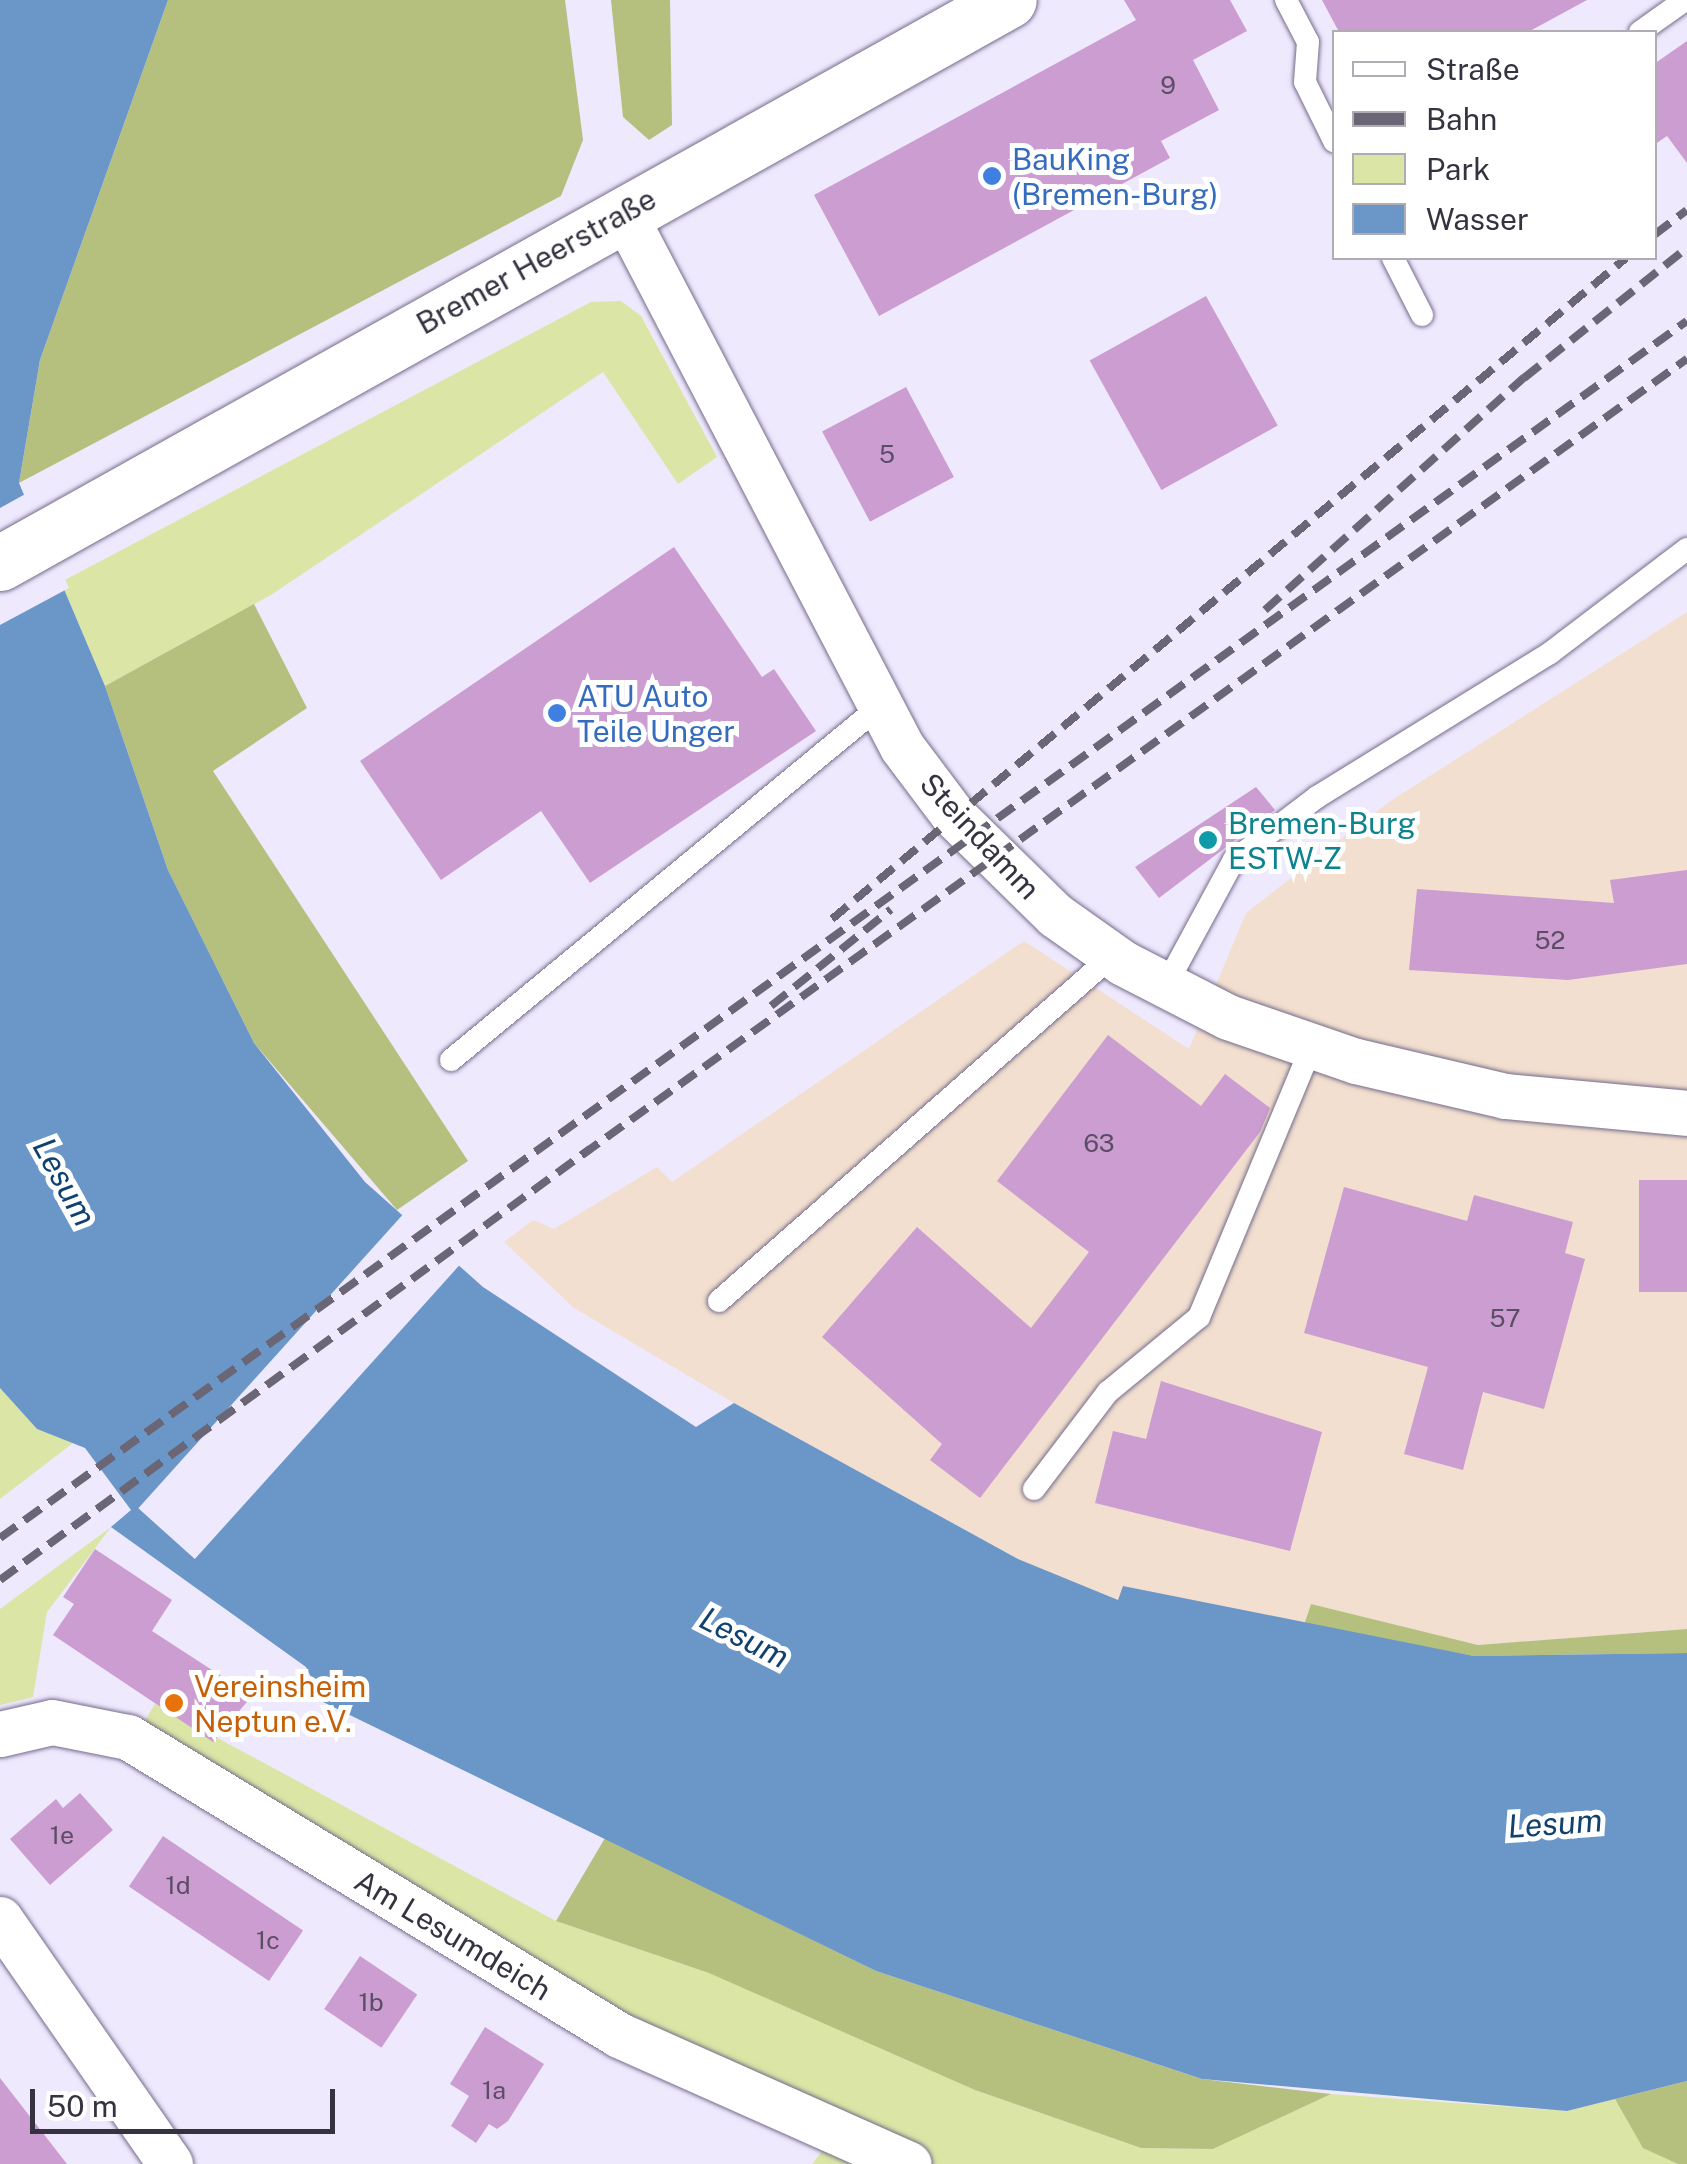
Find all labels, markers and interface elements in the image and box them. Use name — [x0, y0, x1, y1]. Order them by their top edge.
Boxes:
legend — [1332, 30, 1657, 260]
text: Straße — [1426, 51, 1520, 87]
house number: 9 — [1160, 70, 1176, 100]
text: Bahn — [1426, 101, 1497, 137]
place label: BauKing (Bremen-Burg) — [1012, 141, 1218, 212]
text: Park — [1426, 151, 1490, 187]
marker: BauKing (Bremen-Burg) — [981, 165, 1003, 187]
street label: Bremer Heerstraße — [410, 180, 662, 342]
text: Wasser — [1426, 201, 1529, 237]
house number: 5 — [879, 439, 895, 469]
place label: ATU Auto Teile Unger — [577, 678, 735, 748]
marker: ATU Auto Teile Unger — [546, 702, 568, 724]
street label: Steindamm — [913, 766, 1047, 906]
place label: Bremen-Burg ESTW-Z — [1228, 805, 1416, 876]
marker: Bremen-Burg ESTW-Z — [1197, 829, 1219, 851]
house number: 52 — [1535, 925, 1565, 955]
house number: 63 — [1083, 1128, 1115, 1158]
water label: Lesum — [24, 1131, 104, 1233]
house number: 57 — [1489, 1303, 1521, 1333]
water label: Lesum — [693, 1599, 795, 1677]
place label: Vereinsheim Neptun e.V. — [194, 1668, 366, 1738]
marker: Vereinsheim Neptun e.V. — [163, 1692, 185, 1714]
water label: Lesum — [1506, 1802, 1604, 1846]
house number: 1e — [50, 1820, 74, 1850]
street label: Am Lesumdeich — [348, 1862, 558, 2008]
house number: 1d — [165, 1870, 191, 1900]
house number: 1c — [256, 1925, 280, 1955]
house number: 1b — [358, 1987, 384, 2017]
scale bar — [35, 2069, 340, 2131]
house number: 1a — [482, 2075, 506, 2105]
text: 50 m — [47, 2088, 118, 2124]

